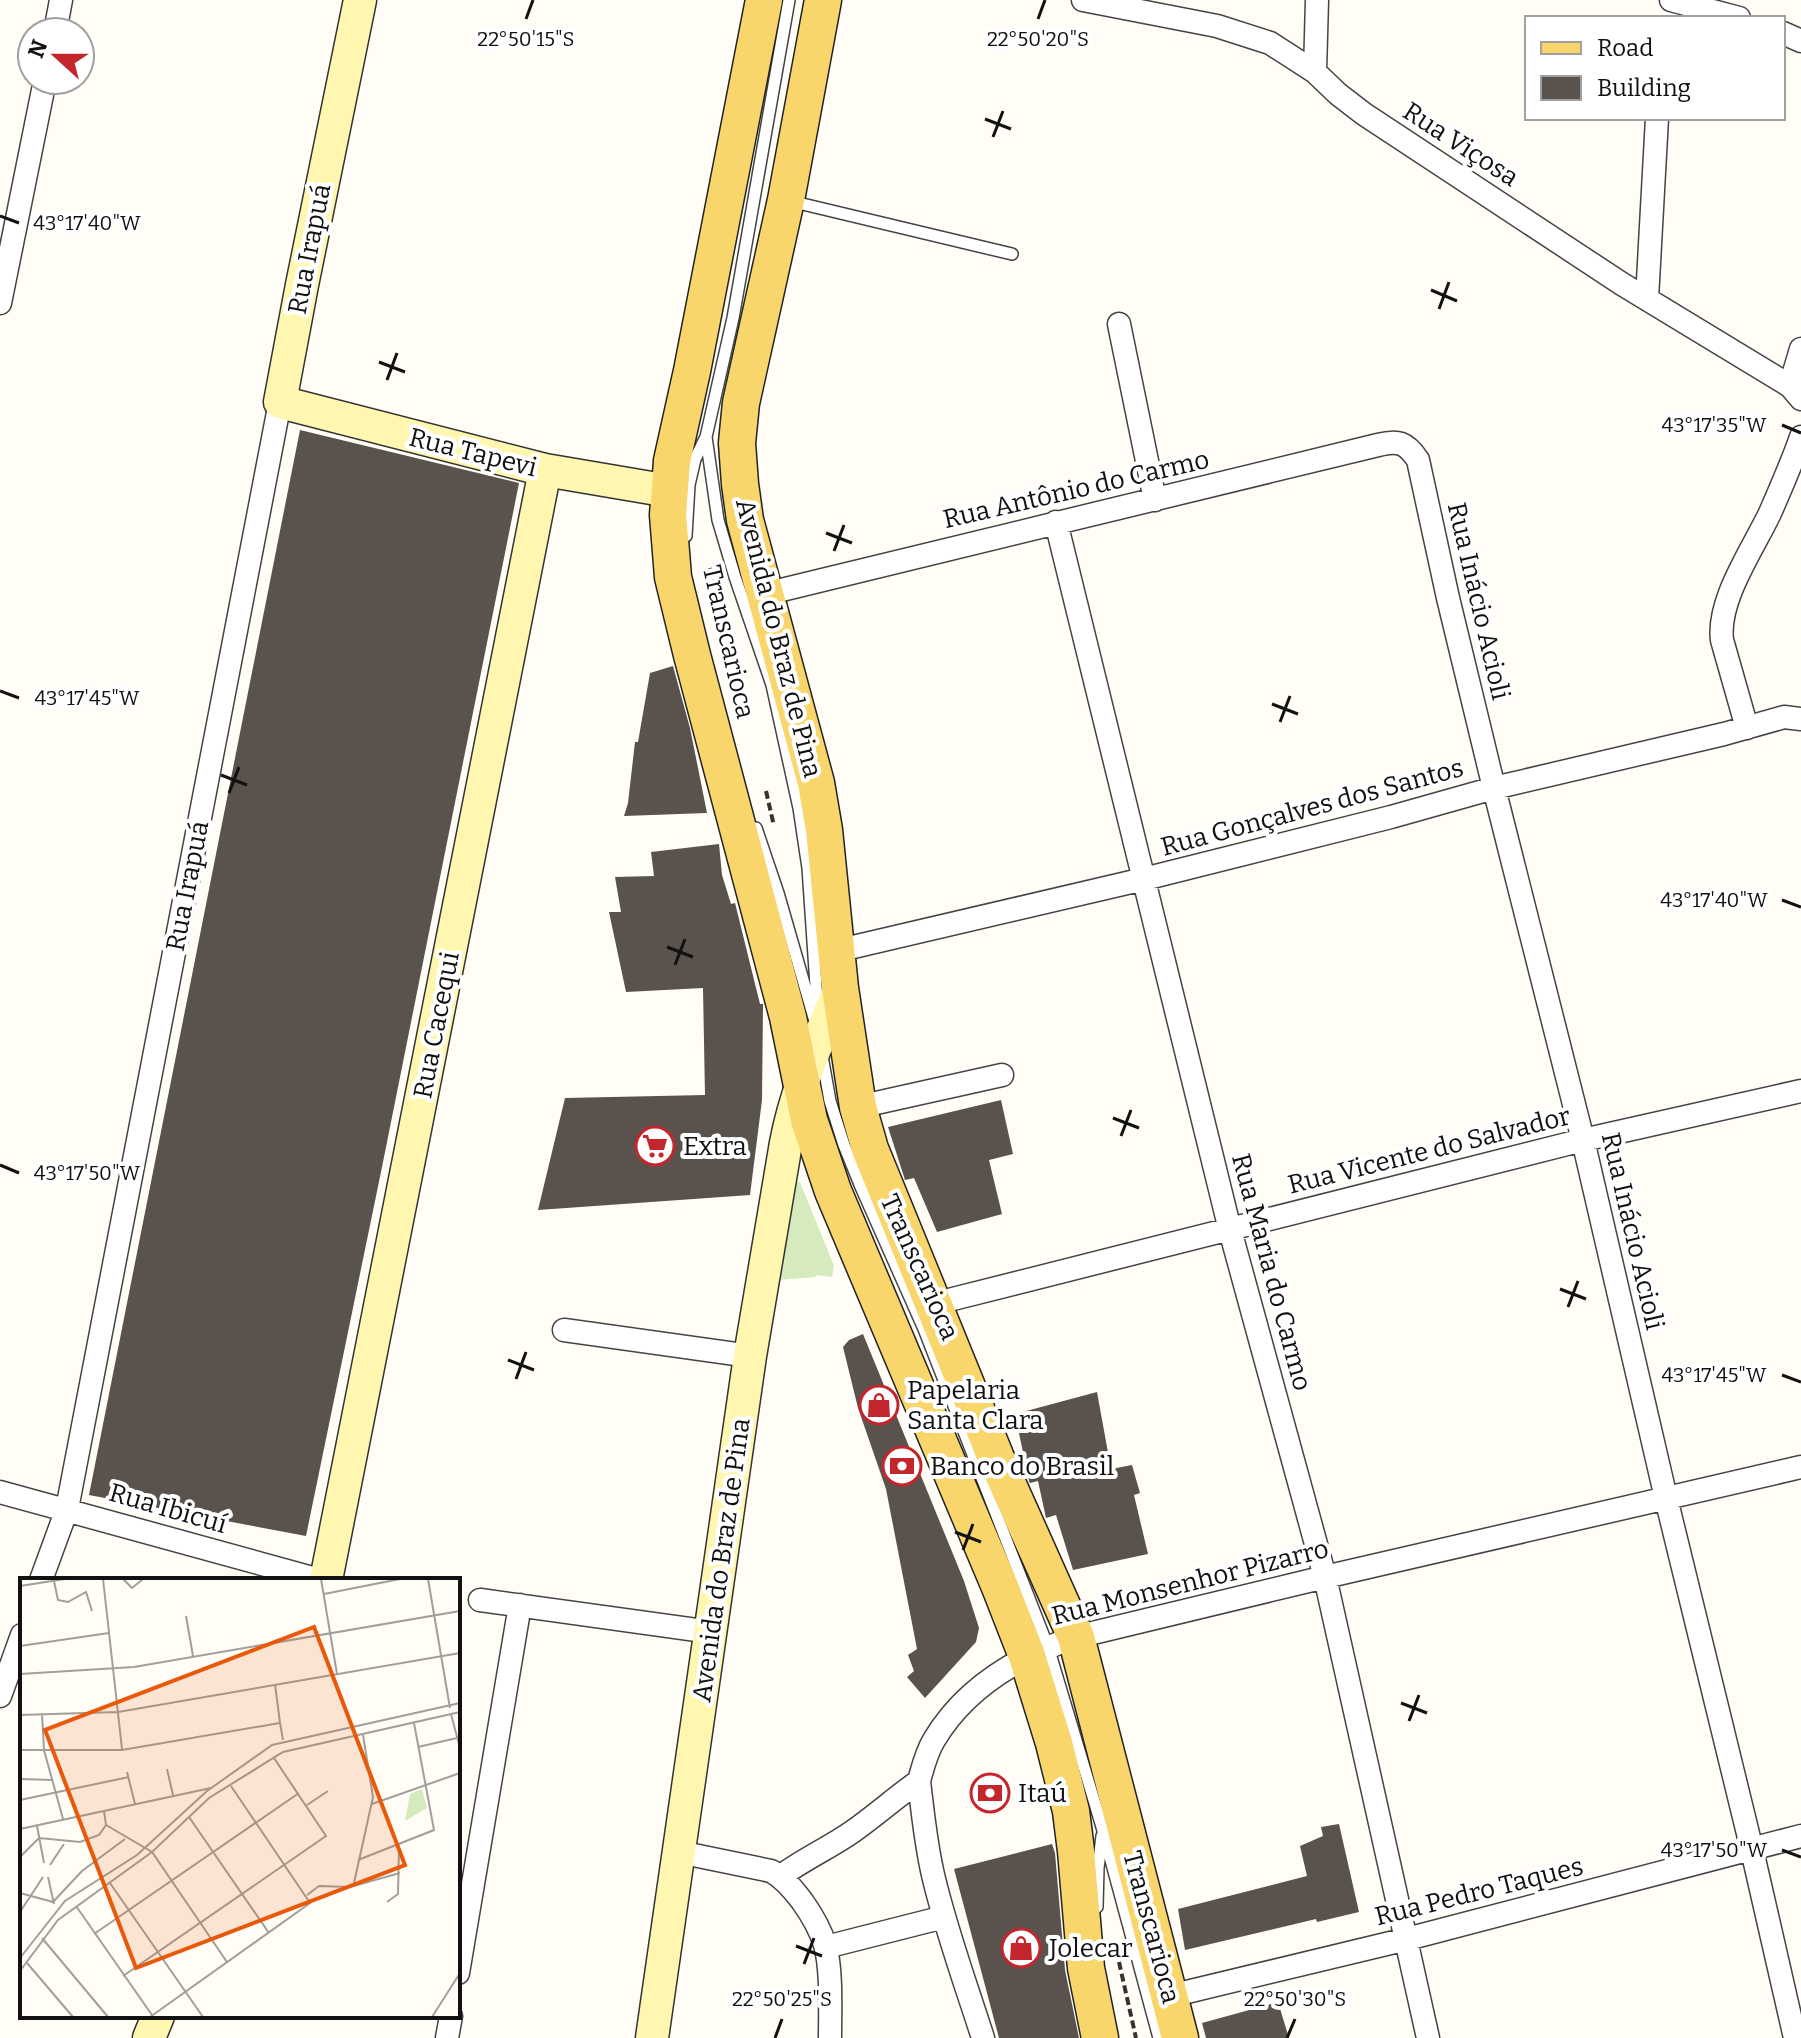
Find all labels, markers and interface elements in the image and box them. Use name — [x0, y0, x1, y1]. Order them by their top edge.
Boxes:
north arrow — [16, 16, 96, 96]
legend — [1525, 16, 1785, 120]
text: 22°50'15"S — [477, 27, 575, 51]
text: 22°50'20"S — [987, 27, 1089, 51]
text: Road — [1597, 34, 1653, 62]
text: N — [22, 36, 53, 62]
text: Building — [1597, 74, 1691, 102]
street label: Rua Viçosa — [1397, 96, 1524, 193]
street label: Rua Irapuá — [282, 181, 337, 317]
text: 43°17'40"W — [33, 211, 141, 235]
text: 43°17'35"W — [1662, 413, 1767, 437]
street label: Rua Tapevi — [406, 422, 540, 483]
street label: Rua Antônio do Carmo — [940, 444, 1212, 535]
street label: Avenida do Braz de Pina — [729, 496, 828, 781]
street label: Rua Inácio Acioli — [1441, 499, 1516, 703]
street label: Transcarioca — [696, 562, 761, 722]
text: 43°17'45"W — [34, 686, 140, 710]
street label: Rua Gonçalves dos Santos — [1157, 752, 1467, 863]
street label: Rua Irapuá — [160, 818, 215, 954]
text: 43°17'40"W — [1660, 888, 1768, 912]
street label: Rua Cacequi — [407, 949, 466, 1101]
street label: Rua Vicente do Salvador — [1285, 1100, 1574, 1201]
supermarket icon: Extra — [634, 1125, 676, 1167]
street label: Rua Inácio Acioli — [1595, 1129, 1670, 1333]
place label: Extra — [683, 1131, 747, 1162]
street label: Rua Maria do Carmo — [1225, 1150, 1318, 1394]
text: 43°17'50"W — [34, 1161, 141, 1185]
street label: Transcarioca — [874, 1189, 966, 1345]
text: 43°17'45"W — [1661, 1363, 1767, 1387]
place label: Papelaria Santa Clara — [907, 1375, 1044, 1436]
shop icon: Papelaria Santa Clara — [858, 1384, 900, 1426]
street label: Avenida do Braz de Pina — [686, 1416, 757, 1704]
bank icon: Banco do Brasil — [881, 1445, 923, 1487]
place label: Banco do Brasil — [930, 1451, 1114, 1482]
street label: Rua Ibicuí — [105, 1477, 231, 1540]
street label: Rua Monsenhor Pizarro — [1049, 1533, 1332, 1632]
inset map — [20, 1578, 460, 2018]
bank icon: Itaú — [969, 1772, 1011, 1814]
place label: Itaú — [1018, 1778, 1067, 1809]
text: 43°17'50"W — [1661, 1838, 1768, 1862]
street label: Transcarioca — [1116, 1848, 1187, 2007]
street label: Rua Pedro Taques — [1372, 1851, 1587, 1932]
shop icon: Jolecar — [1000, 1927, 1042, 1969]
place label: Jolecar — [1048, 1933, 1133, 1964]
text: 22°50'25"S — [732, 1987, 832, 2011]
text: 22°50'30"S — [1244, 1987, 1346, 2011]

